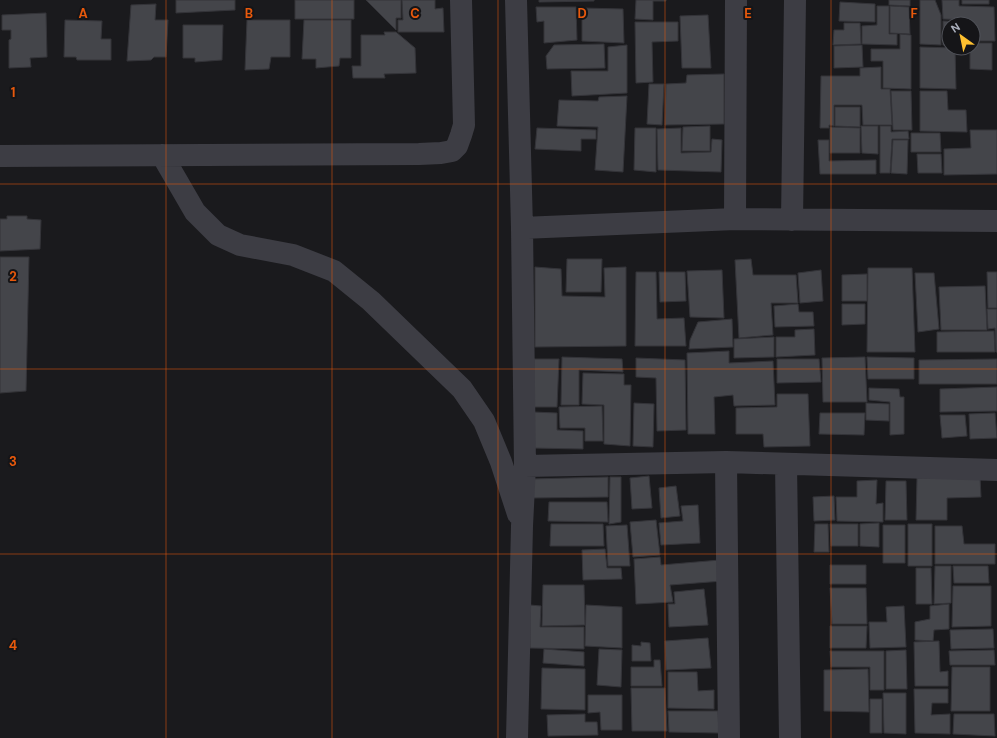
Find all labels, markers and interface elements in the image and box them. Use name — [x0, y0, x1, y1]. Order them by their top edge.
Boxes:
text: A — [78, 5, 88, 22]
text: B — [245, 5, 253, 22]
text: C — [410, 5, 420, 22]
text: D — [577, 5, 587, 22]
text: E — [744, 5, 752, 22]
text: F — [910, 5, 918, 22]
north arrow — [941, 16, 981, 56]
text: N — [948, 20, 963, 36]
text: 1 — [11, 84, 15, 101]
text: 2 — [9, 268, 17, 285]
text: 3 — [9, 453, 17, 470]
text: 4 — [9, 637, 17, 654]

